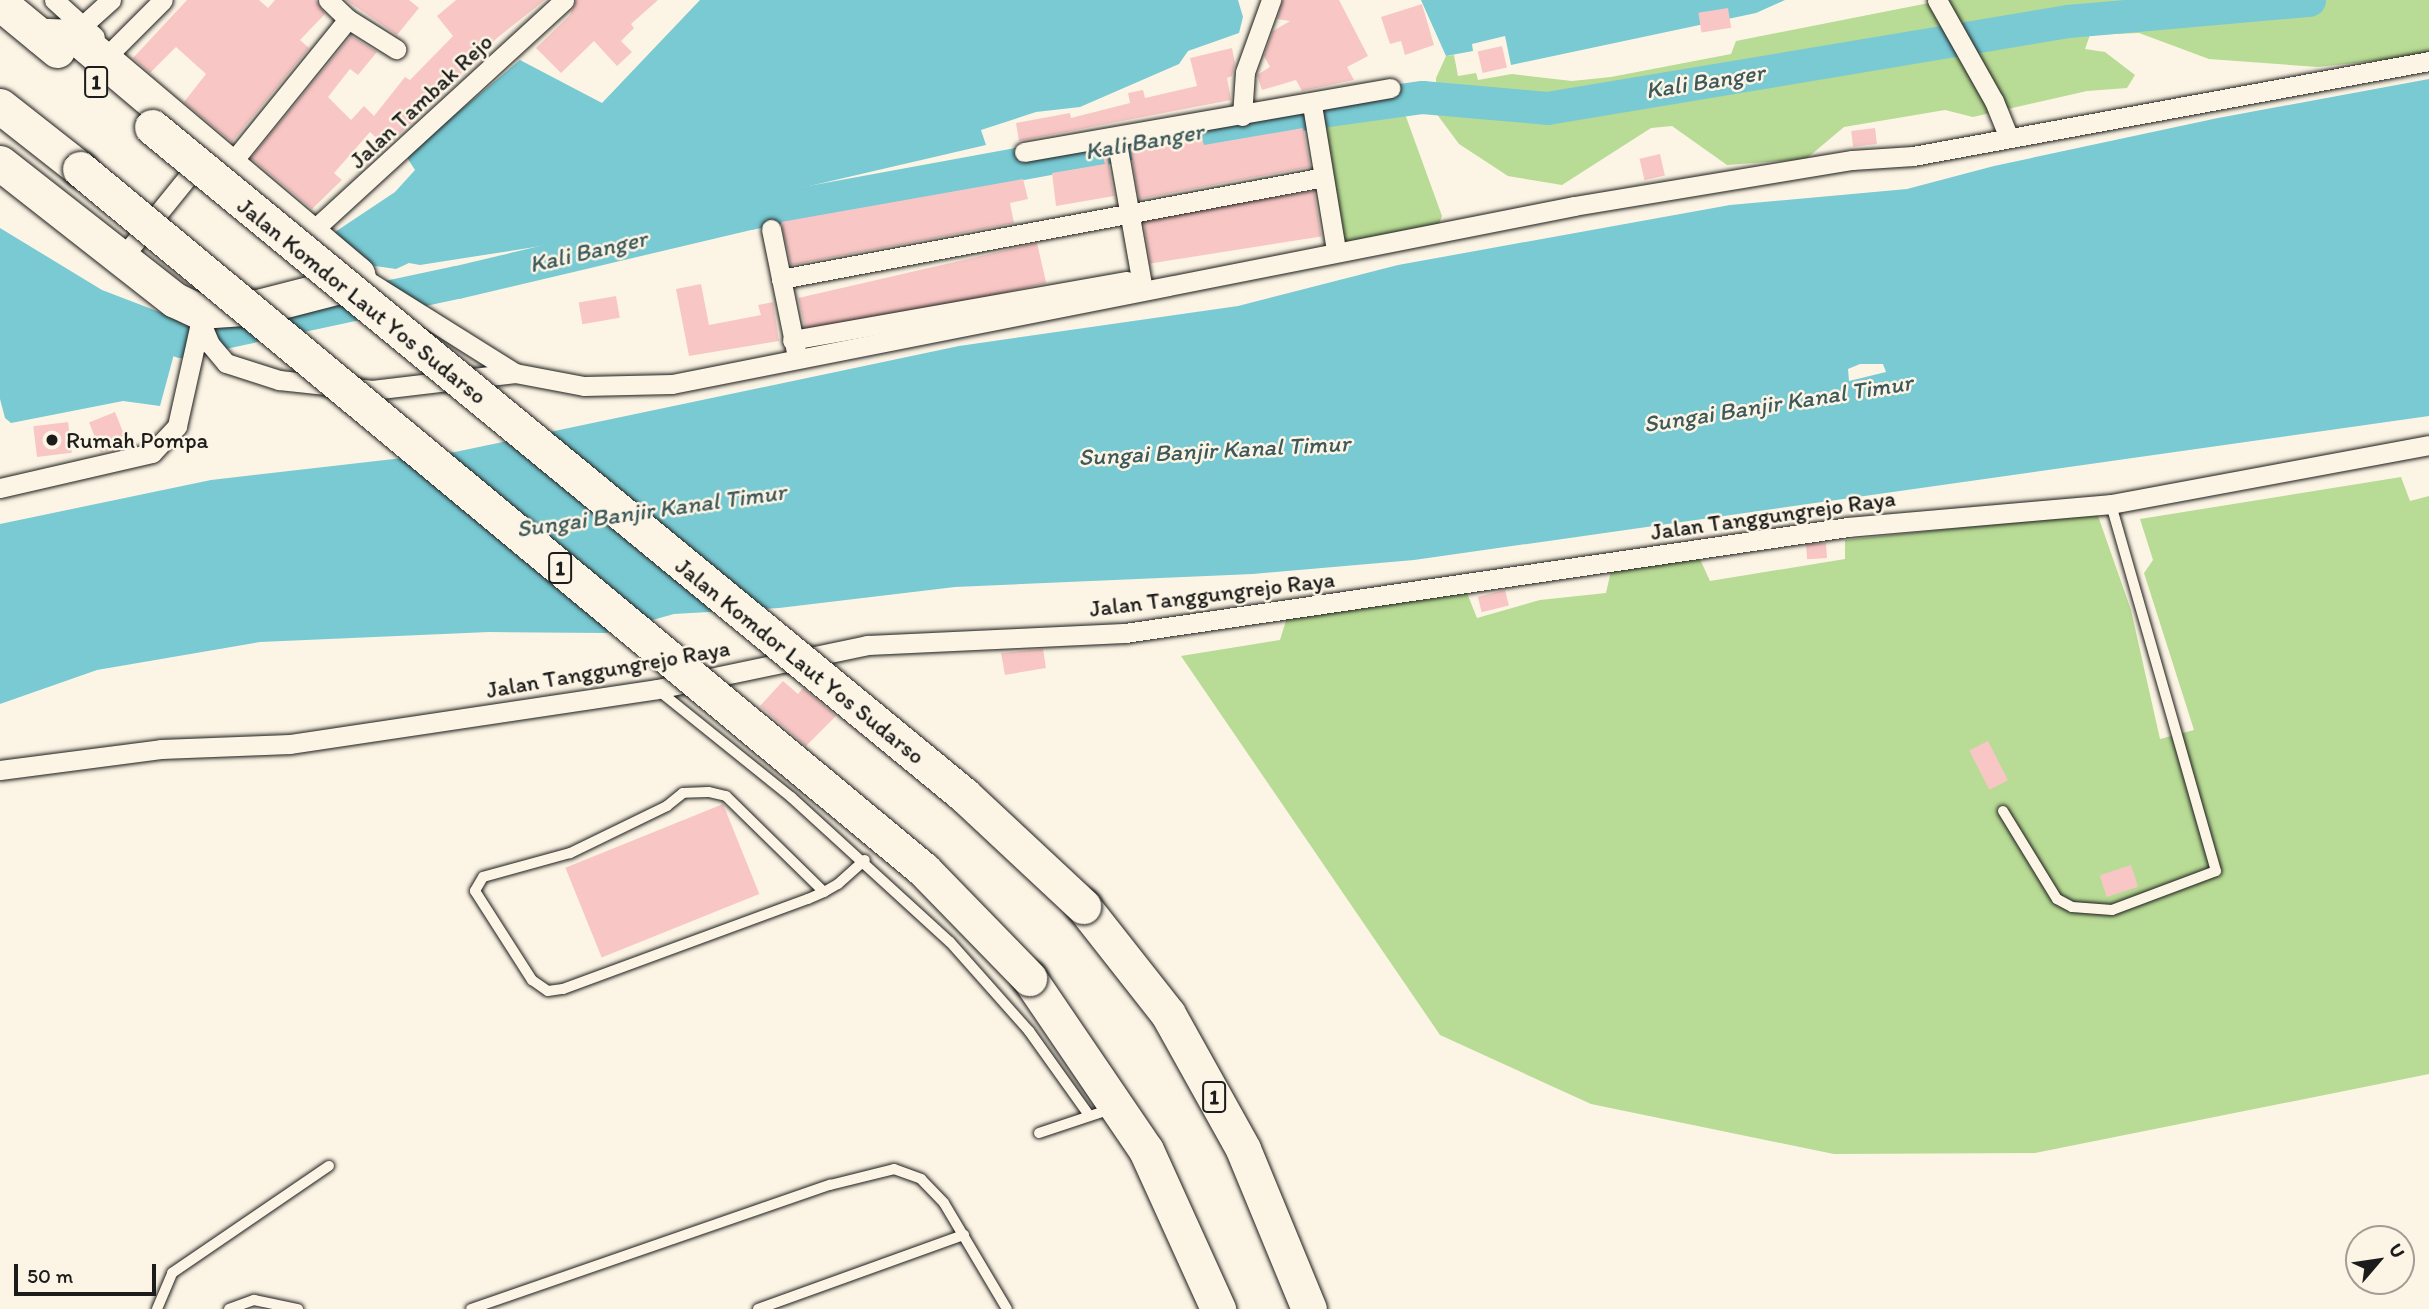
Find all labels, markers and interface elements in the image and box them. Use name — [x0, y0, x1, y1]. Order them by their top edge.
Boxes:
street label: Jalan Tambak Rejo — [345, 29, 497, 173]
water label: Kali Banger — [1643, 57, 1767, 105]
road number: 1 — [84, 64, 108, 100]
water label: Kali Banger — [1082, 116, 1206, 166]
street label: Jalan Komdor Laut Yos Sudarso — [232, 192, 492, 410]
water label: Kali Banger — [526, 223, 650, 279]
water label: Sungai Banjir Kanal Timur — [1642, 368, 1914, 438]
place label: Rumah Pompa — [66, 426, 206, 454]
water label: Sungai Banjir Kanal Timur — [1078, 429, 1350, 471]
marker: Rumah Pompa — [44, 432, 60, 448]
water label: Sungai Banjir Kanal Timur — [514, 477, 788, 543]
street label: Jalan Tanggungrejo Raya — [1650, 484, 1896, 546]
road number: 1 — [548, 550, 572, 586]
street label: Jalan Komdor Laut Yos Sudarso — [670, 552, 930, 770]
street label: Jalan Tanggungrejo Raya — [1089, 565, 1335, 623]
street label: Jalan Tanggungrejo Raya — [485, 634, 731, 704]
road number: 1 — [1202, 1080, 1226, 1114]
north arrow — [2345, 1225, 2415, 1295]
text: U — [2384, 1239, 2410, 1262]
scale bar — [18, 1250, 159, 1294]
text: 50 m — [27, 1263, 73, 1288]

